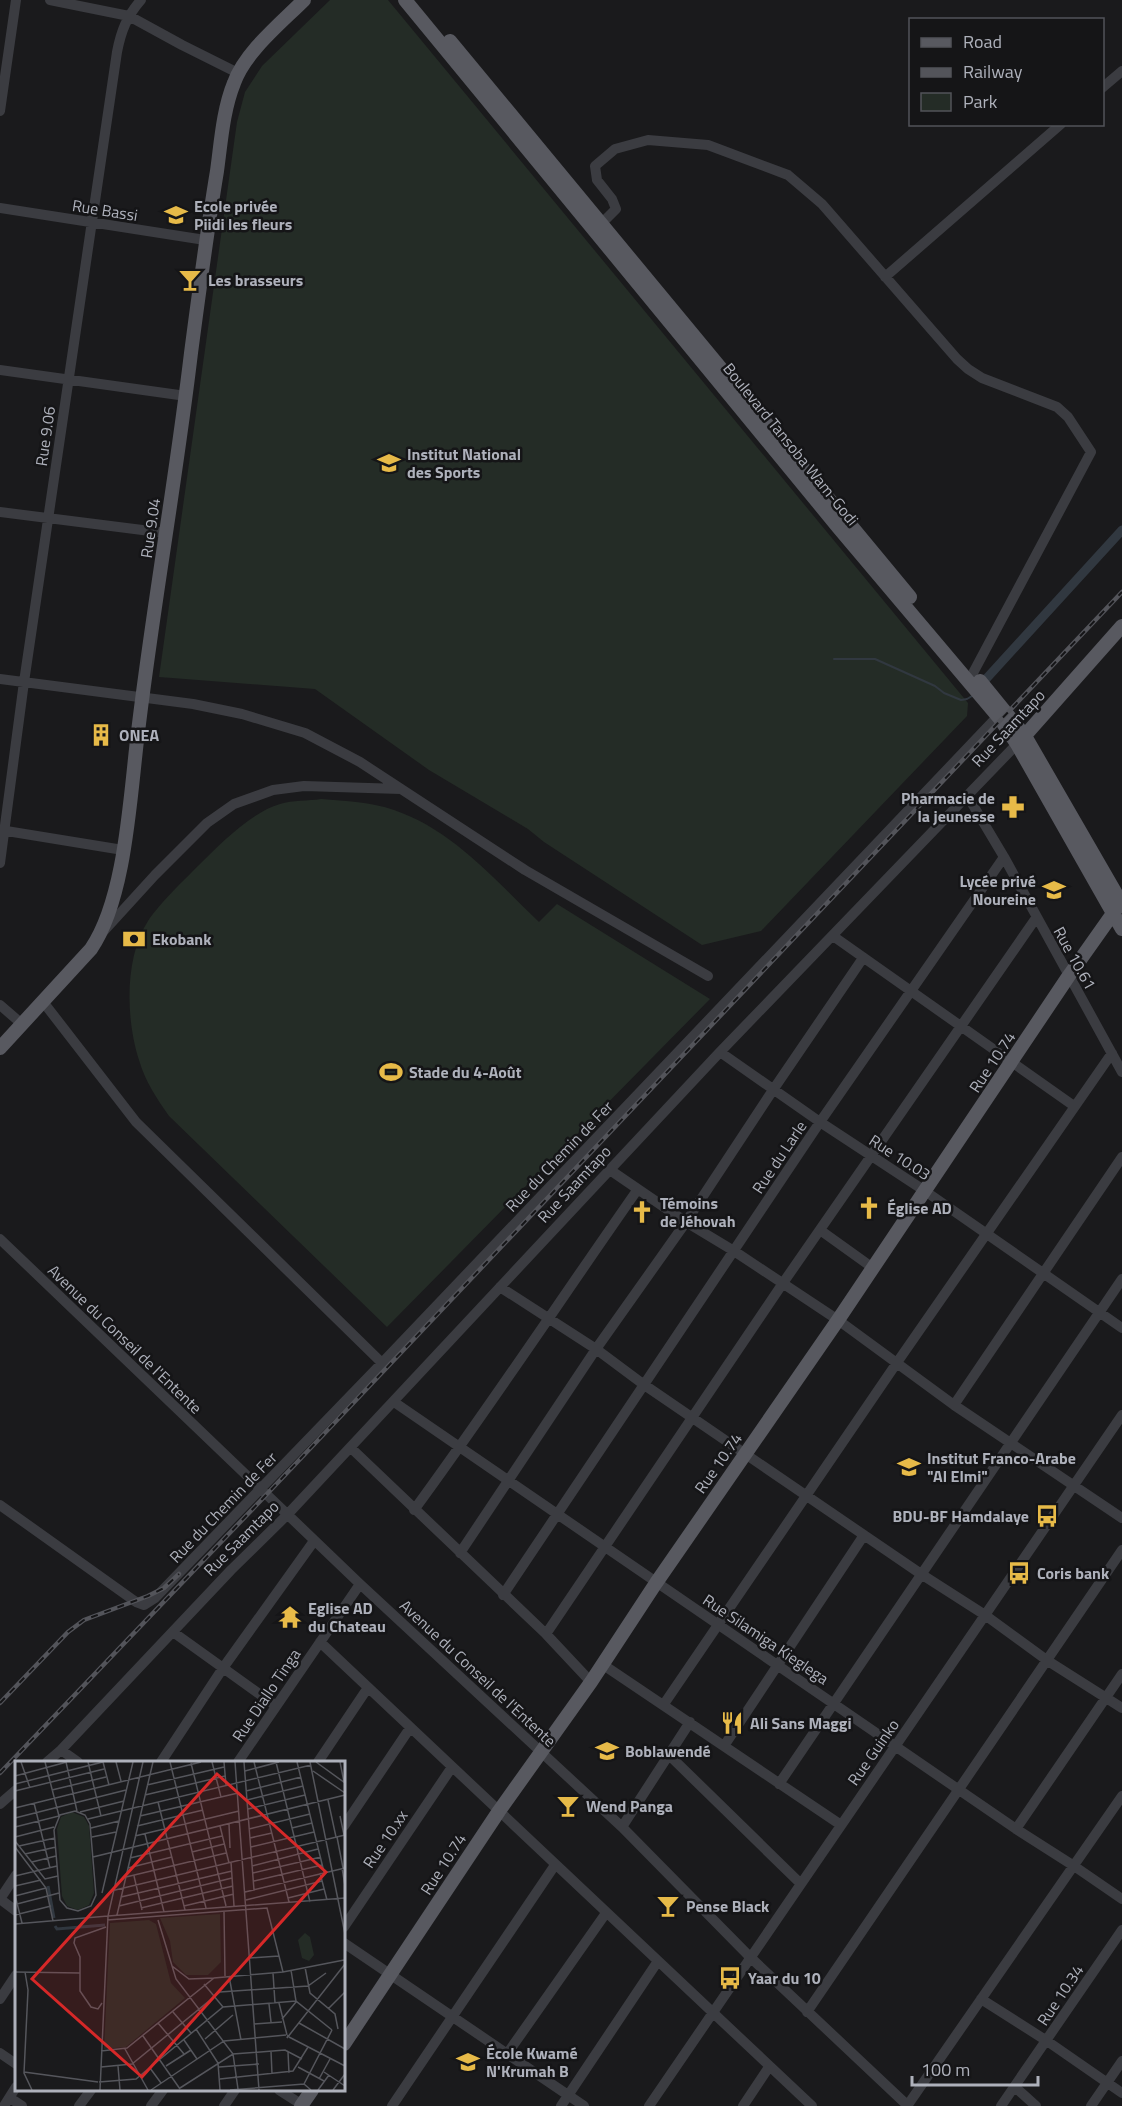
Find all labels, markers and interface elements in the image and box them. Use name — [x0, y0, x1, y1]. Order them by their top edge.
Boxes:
legend — [909, 18, 1104, 126]
text: Road — [963, 28, 1002, 55]
text: Railway — [963, 58, 1023, 85]
text: Park — [963, 88, 998, 115]
street label: Rue Bassi — [70, 193, 140, 227]
place label: Ecole privée Piidi les fleurs — [194, 194, 292, 236]
school or university icon: Ecole privée Piidi les fleurs — [163, 202, 189, 228]
bar icon: Les brasseurs — [177, 267, 203, 293]
place label: Les brasseurs — [208, 268, 303, 292]
street label: Boulevard Tansoba Wam-Godi — [718, 357, 864, 531]
street label: Rue 9.06 — [29, 404, 61, 468]
place label: Institut National des Sports — [407, 442, 521, 484]
school or university icon: Institut National des Sports — [376, 450, 402, 476]
street label: Rue 9.04 — [134, 496, 166, 560]
street label: Rue Saamtapo — [966, 684, 1050, 772]
building icon: ONEA — [88, 722, 114, 748]
place label: ONEA — [119, 723, 159, 747]
place label: Pharmacie de la jeunesse — [901, 786, 995, 828]
pharmacy icon: Pharmacie de la jeunesse — [1000, 794, 1026, 820]
place label: Lycée privé Noureine — [959, 869, 1036, 911]
school or university icon: Lycée privé Noureine — [1041, 877, 1067, 903]
street label: Rue 10.61 — [1048, 922, 1102, 994]
bank icon: Ekobank — [121, 926, 147, 952]
place label: Ekobank — [152, 927, 212, 951]
street label: Rue 10.74 — [963, 1027, 1021, 1097]
sports icon: Stade du 4-Août — [378, 1059, 404, 1085]
place label: Stade du 4-Août — [409, 1060, 522, 1084]
street label: Rue du Chemin de Fer — [499, 1095, 619, 1217]
street label: Rue du Larle — [746, 1116, 812, 1198]
street label: Rue 10.03 — [864, 1128, 936, 1186]
street label: Rue Saamtapo — [532, 1140, 616, 1228]
place label: Témoins de Jéhovah — [660, 1191, 736, 1233]
church icon: Église AD — [856, 1195, 882, 1221]
place label: Église AD — [887, 1196, 952, 1220]
church icon: Témoins de Jéhovah — [629, 1199, 655, 1225]
street label: Avenue du Conseil de l'Entente — [42, 1259, 208, 1419]
street label: Rue 10.74 — [688, 1428, 748, 1498]
street label: Rue du Chemin de Fer — [163, 1446, 283, 1568]
place label: Institut Franco-Arabe "Al Elmi" — [927, 1446, 1076, 1488]
school or university icon: Institut Franco-Arabe "Al Elmi" — [896, 1454, 922, 1480]
street label: Rue Saamtapo — [198, 1495, 284, 1581]
bus stop icon: BDU-BF Hamdalaye — [1034, 1503, 1060, 1529]
place label: BDU-BF Hamdalaye — [892, 1504, 1029, 1528]
bus stop icon: Coris bank — [1006, 1560, 1032, 1586]
place label: Coris bank — [1037, 1561, 1110, 1585]
street label: Rue Silamiga Kieglega — [698, 1588, 834, 1690]
street label: Avenue du Conseil de l'Entente — [394, 1594, 562, 1752]
place label: Eglise AD du Chateau — [308, 1596, 386, 1638]
temple icon: Eglise AD du Chateau — [277, 1604, 303, 1630]
street label: Rue Diallo Tinga — [226, 1644, 306, 1746]
restaurant icon: Ali Sans Maggi — [719, 1710, 745, 1736]
place label: Ali Sans Maggi — [750, 1711, 852, 1735]
street label: Rue Guinko — [841, 1714, 905, 1790]
school or university icon: Boblawendé — [594, 1738, 620, 1764]
place label: Boblawendé — [625, 1739, 711, 1763]
inset map — [15, 1761, 345, 2091]
bar icon: Wend Panga — [555, 1793, 581, 1819]
place label: Wend Panga — [586, 1794, 673, 1818]
street label: Rue 10.xx — [357, 1805, 413, 1873]
street label: Rue 10.74 — [414, 1828, 472, 1900]
bar icon: Pense Black — [655, 1893, 681, 1919]
place label: Pense Black — [686, 1894, 770, 1918]
street label: Rue 10.34 — [1031, 1960, 1089, 2030]
bus stop icon: Yaar du 10 — [717, 1965, 743, 1991]
place label: Yaar du 10 — [748, 1966, 821, 1990]
place label: École Kwamé N'Krumah B — [486, 2041, 578, 2083]
school or university icon: École Kwamé N'Krumah B — [455, 2049, 481, 2075]
scale bar — [912, 2049, 1038, 2087]
text: 100 m — [921, 2056, 970, 2083]

